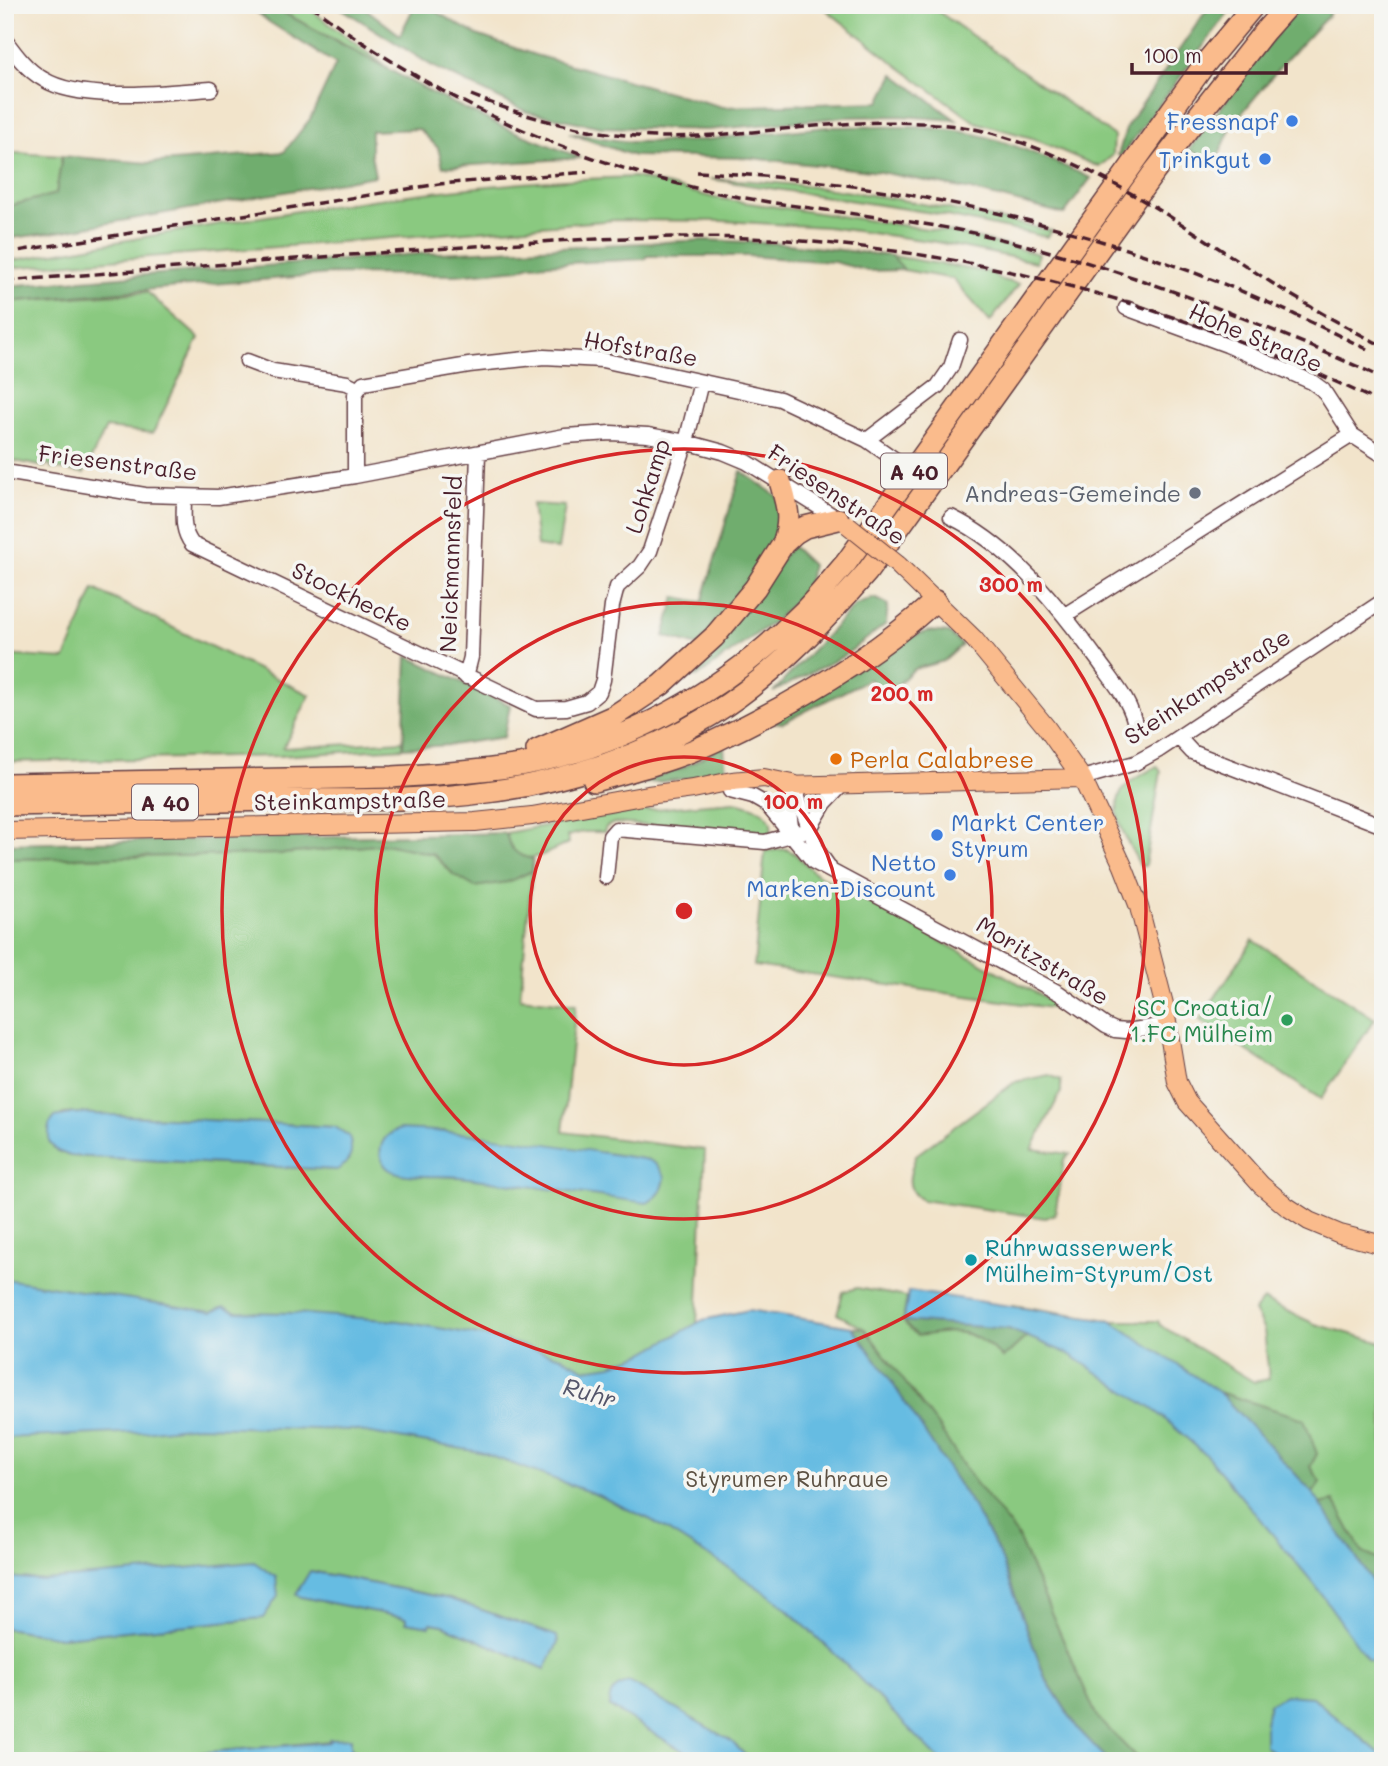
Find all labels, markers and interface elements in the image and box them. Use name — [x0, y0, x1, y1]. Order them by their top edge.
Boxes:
scale bar — [1132, 32, 1286, 76]
text: 100 m — [1143, 41, 1202, 68]
place label: Fressnapf — [1167, 106, 1279, 136]
marker: Fressnapf — [1284, 113, 1300, 129]
place label: Trinkgut — [1159, 144, 1251, 174]
marker: Trinkgut — [1257, 151, 1273, 167]
street label: Hohe Straße — [1185, 295, 1327, 379]
street label: Hofstraße — [582, 323, 700, 373]
street label: Lohkamp — [618, 435, 676, 537]
street label: Friesenstraße — [37, 437, 199, 487]
street label: Friesenstraße — [762, 437, 912, 551]
road number: A 40 — [881, 454, 947, 489]
street label: Neickmannsfeld — [432, 475, 468, 653]
place label: Andreas-Gemeinde — [964, 478, 1181, 508]
marker: Andreas-Gemeinde — [1187, 485, 1203, 501]
street label: Stockhecke — [287, 554, 417, 638]
text: 300 m — [979, 570, 1043, 597]
street label: Steinkampstraße — [1118, 621, 1296, 751]
text: 200 m — [871, 679, 933, 706]
place label: Perla Calabrese — [850, 744, 1034, 774]
marker: Perla Calabrese — [828, 751, 844, 767]
street label: Steinkampstraße — [254, 783, 446, 817]
road number: A 40 — [132, 784, 198, 820]
text: 100 m — [763, 787, 823, 814]
place label: Markt Center Styrum — [951, 807, 1104, 863]
marker: Markt Center Styrum — [929, 827, 945, 843]
place label: Netto Marken-Discount — [746, 847, 936, 903]
marker: Netto Marken-Discount — [942, 867, 958, 883]
centre of rings — [672, 899, 696, 923]
street label: Moritzstraße — [971, 909, 1115, 1011]
place label: SC Croatia/ 1.FC Mülheim — [1130, 992, 1273, 1048]
marker: SC Croatia/ 1.FC Mülheim — [1279, 1012, 1295, 1028]
place label: Ruhrwasserwerk Mülheim-Styrum/Ost — [985, 1232, 1213, 1288]
marker: Ruhrwasserwerk Mülheim-Styrum/Ost — [963, 1252, 979, 1268]
water label: Ruhr — [560, 1370, 620, 1414]
park label: Styrumer Ruhraue — [685, 1463, 889, 1493]

